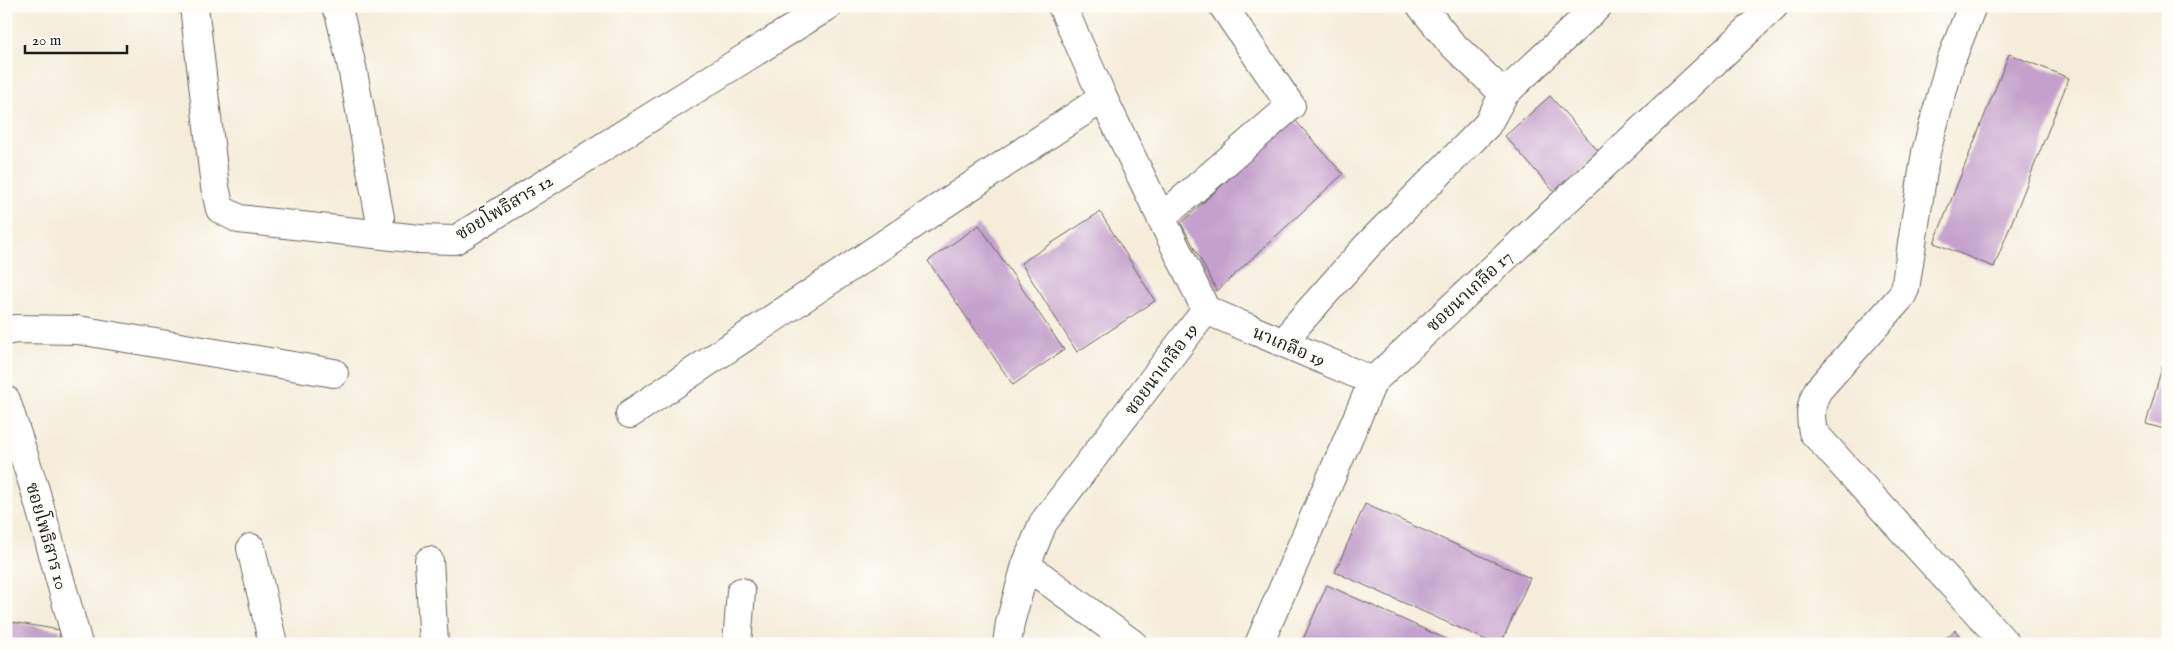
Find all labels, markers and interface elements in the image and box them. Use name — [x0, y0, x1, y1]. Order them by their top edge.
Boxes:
scale bar — [25, 22, 128, 54]
text: 20 m — [32, 31, 62, 50]
street label: ซอยโพธิสาร 12 — [450, 167, 558, 247]
street label: ซอยนาเกลือ 17 — [1422, 246, 1518, 338]
street label: ซอยนาเกลือ 19 — [1120, 319, 1204, 420]
street label: นาเกลือ 19 — [1249, 322, 1328, 373]
street label: ซอยโพธิสาร 10 — [19, 479, 75, 593]

